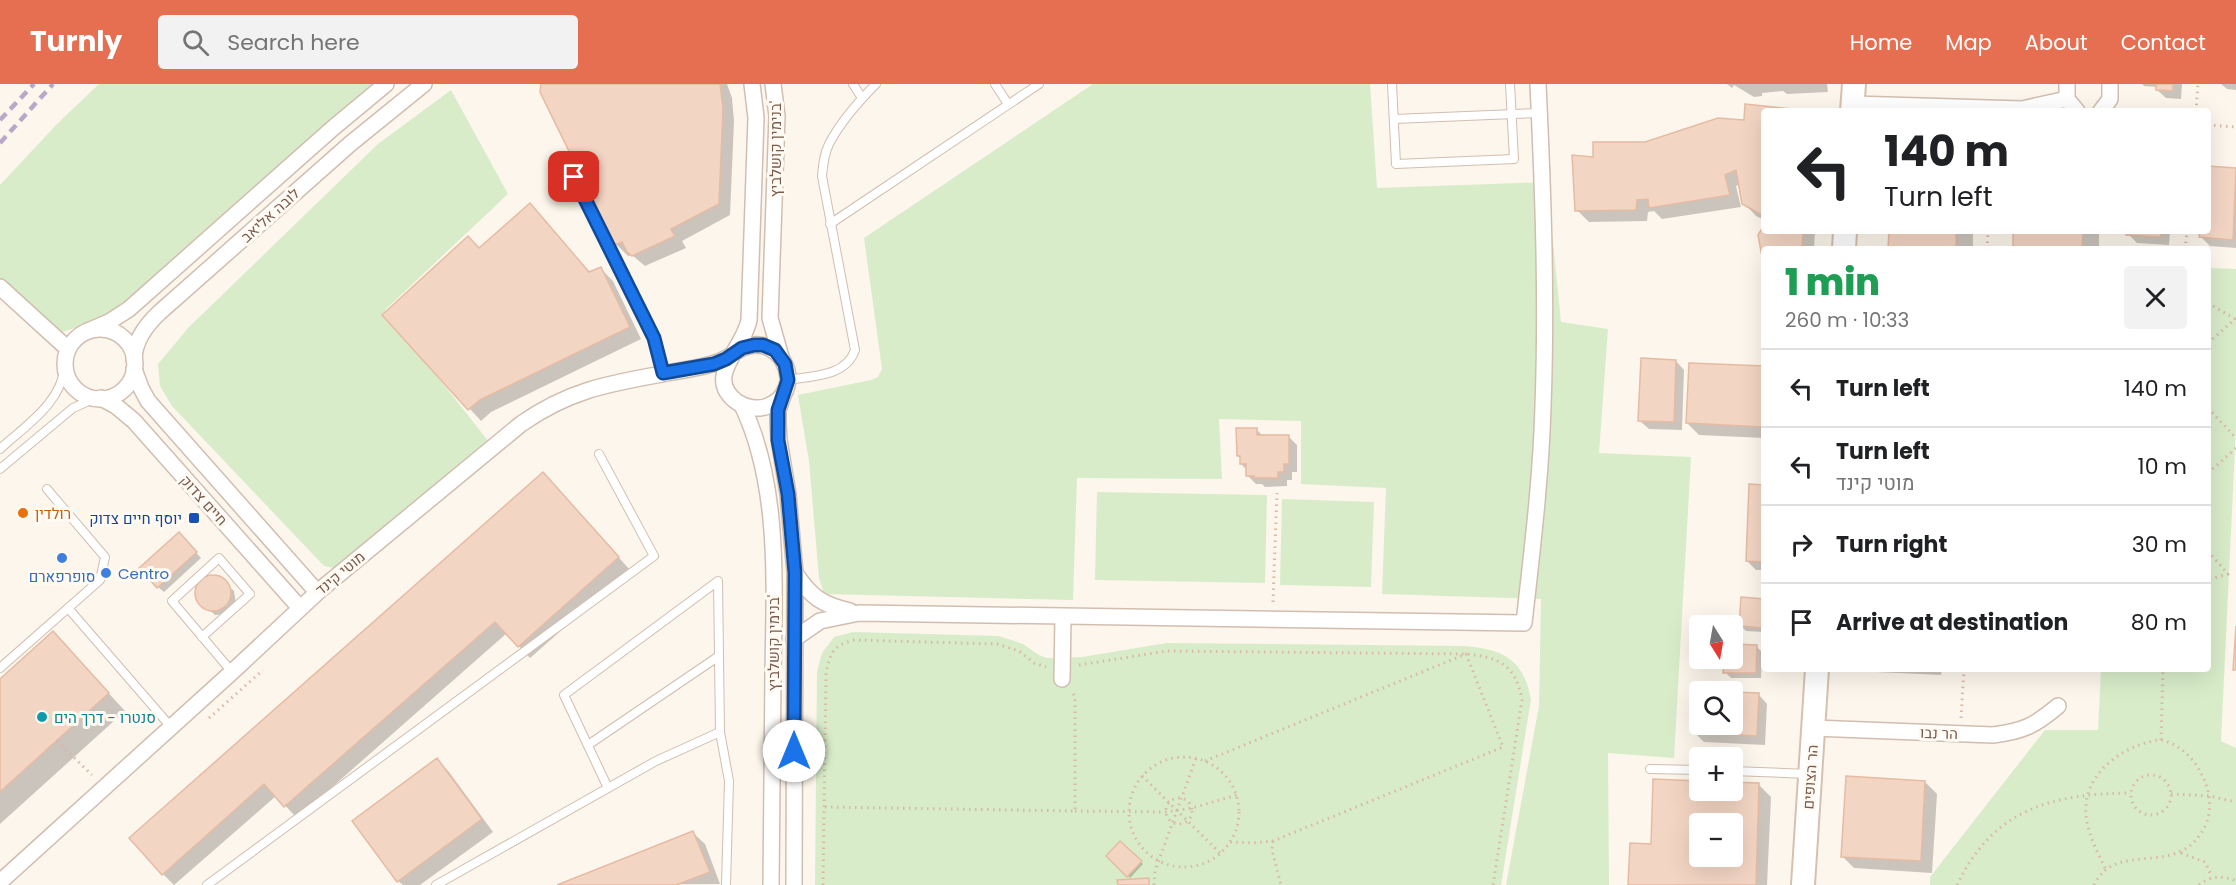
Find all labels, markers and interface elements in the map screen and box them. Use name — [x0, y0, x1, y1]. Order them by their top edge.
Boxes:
search box — [158, 15, 578, 69]
text: Turnly — [30, 22, 122, 61]
icon: search — [179, 26, 212, 59]
text: Search here — [227, 27, 360, 58]
text: Home — [1850, 28, 1912, 57]
text: Map — [1945, 28, 1992, 57]
text: About — [2025, 28, 2088, 57]
text: Contact — [2121, 28, 2206, 57]
street label: בנימין קושלביץ' — [765, 101, 786, 197]
text: 140 m — [1884, 122, 2009, 181]
icon: left — [1785, 132, 1863, 210]
pin — [548, 151, 599, 202]
icon: arrive — [557, 160, 590, 193]
text: Turn left — [1884, 178, 1993, 215]
street label: לובה אליאב — [236, 183, 304, 247]
text: 1 min — [1785, 257, 1880, 308]
button: close — [2124, 266, 2187, 329]
text: 260 m · 10:33 — [1785, 306, 1909, 334]
icon: left — [1785, 372, 1818, 405]
text: Turn left — [1836, 373, 1930, 404]
text: 140 m — [2124, 373, 2187, 404]
text: Turn left — [1836, 436, 1930, 467]
icon: left — [1785, 450, 1818, 483]
text: 10 m — [2138, 451, 2187, 482]
text: מוטי קינד — [1836, 469, 1914, 497]
street label: חיים צדוק — [176, 470, 232, 530]
place label: רולדין — [35, 503, 71, 524]
marker: רולדין — [16, 506, 30, 520]
place label: יוסף חיים צדוק — [89, 508, 182, 529]
marker: יוסף חיים צדוק — [187, 511, 201, 525]
icon: right — [1785, 528, 1818, 561]
text: Turn right — [1836, 529, 1947, 560]
text: 30 m — [2132, 529, 2187, 560]
street label: מוטי קינד — [311, 546, 369, 600]
marker: סופרפארם — [55, 551, 69, 565]
place label: Centro — [118, 563, 169, 584]
place label: סופרפארם — [29, 566, 95, 587]
marker: Centro — [99, 566, 113, 580]
street label: בנימין קושלביץ' — [763, 595, 784, 691]
icon: arrive — [1785, 606, 1818, 639]
text: Arrive at destination — [1836, 607, 2068, 638]
text: 80 m — [2131, 607, 2187, 638]
north arrow — [1689, 615, 1743, 669]
map controls — [1689, 615, 1743, 867]
button: search — [1689, 681, 1743, 735]
place label: סנטרו - דרך הים — [54, 707, 156, 728]
marker: סנטרו - דרך הים — [35, 710, 49, 724]
position arrow — [762, 719, 826, 783]
street label: הר נבו — [1920, 722, 1958, 744]
street label: הר הצופים — [1797, 744, 1823, 810]
button: + — [1689, 747, 1743, 801]
button: − — [1689, 813, 1743, 867]

